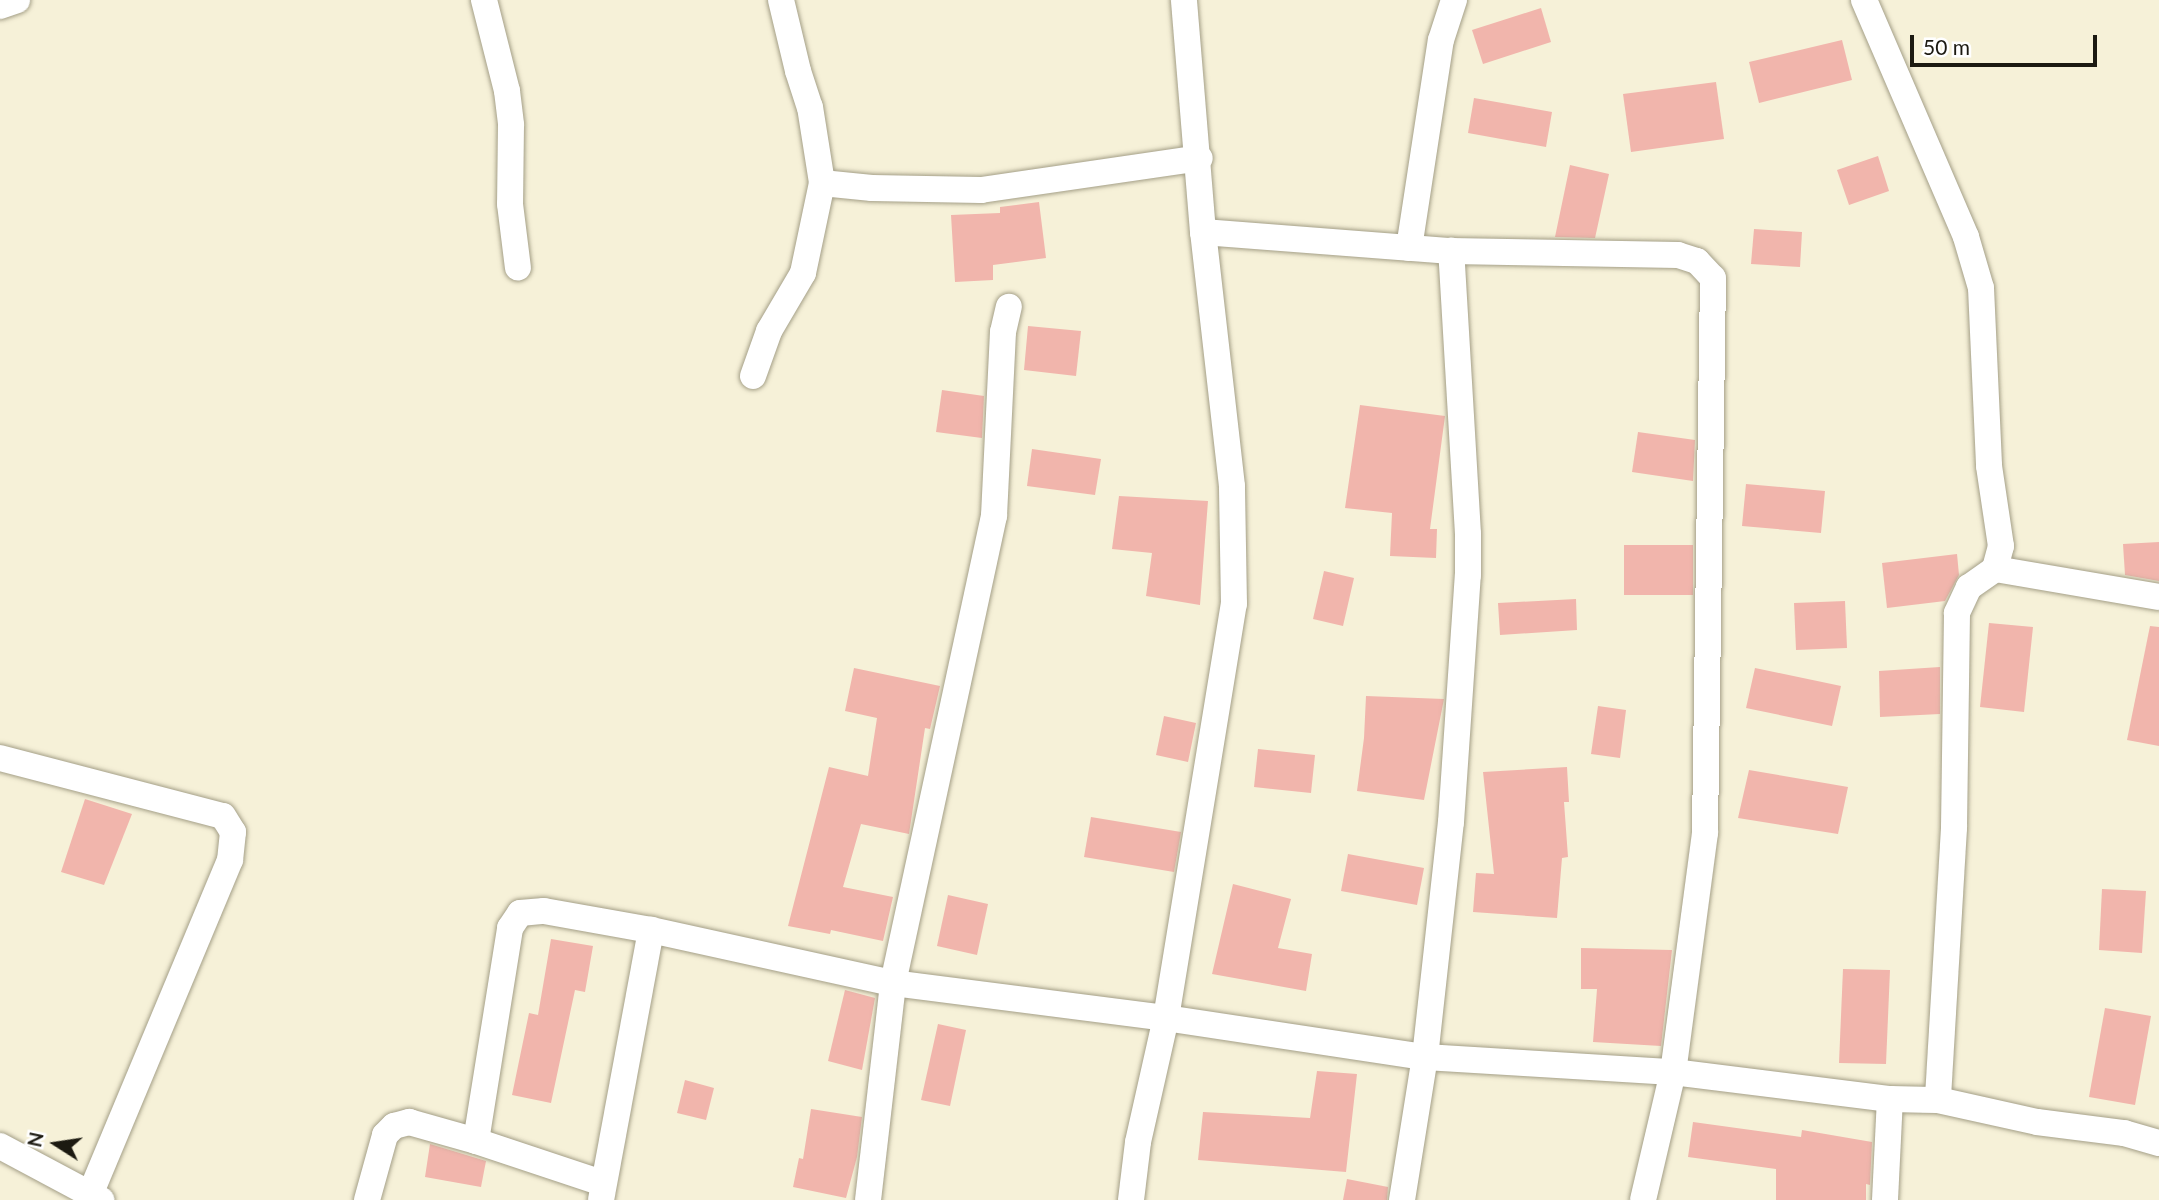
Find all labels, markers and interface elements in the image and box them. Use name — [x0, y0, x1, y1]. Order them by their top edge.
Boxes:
scale bar — [1914, 21, 2101, 65]
text: 50 m — [1923, 34, 1970, 59]
north arrow — [21, 1109, 91, 1179]
text: N — [22, 1130, 48, 1149]

